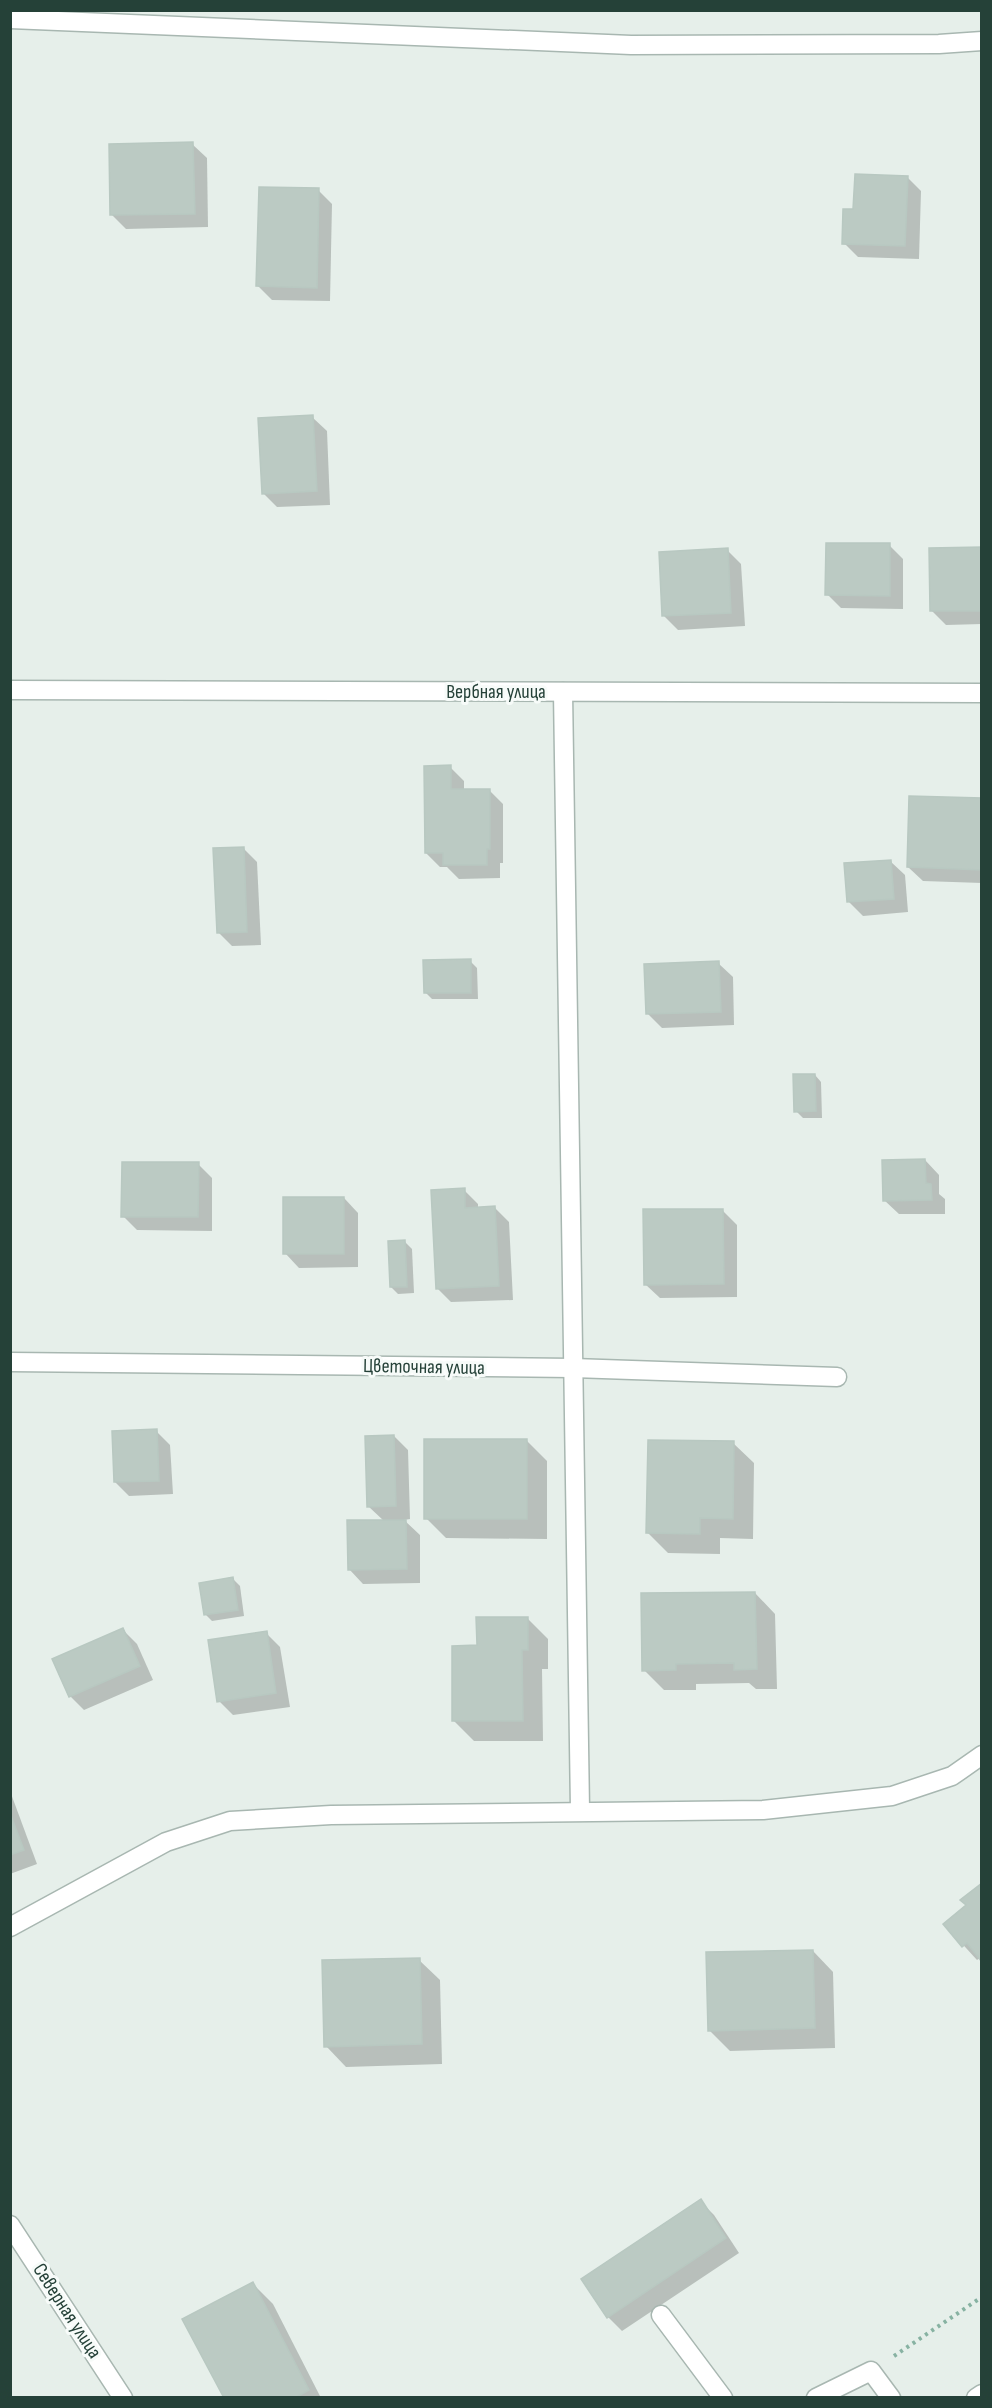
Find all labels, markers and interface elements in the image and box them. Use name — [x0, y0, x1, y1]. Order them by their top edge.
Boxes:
street label: Вербная улица — [446, 680, 546, 704]
street label: Цветочная улица — [363, 1354, 485, 1380]
street label: Северная улица — [27, 2259, 107, 2363]

